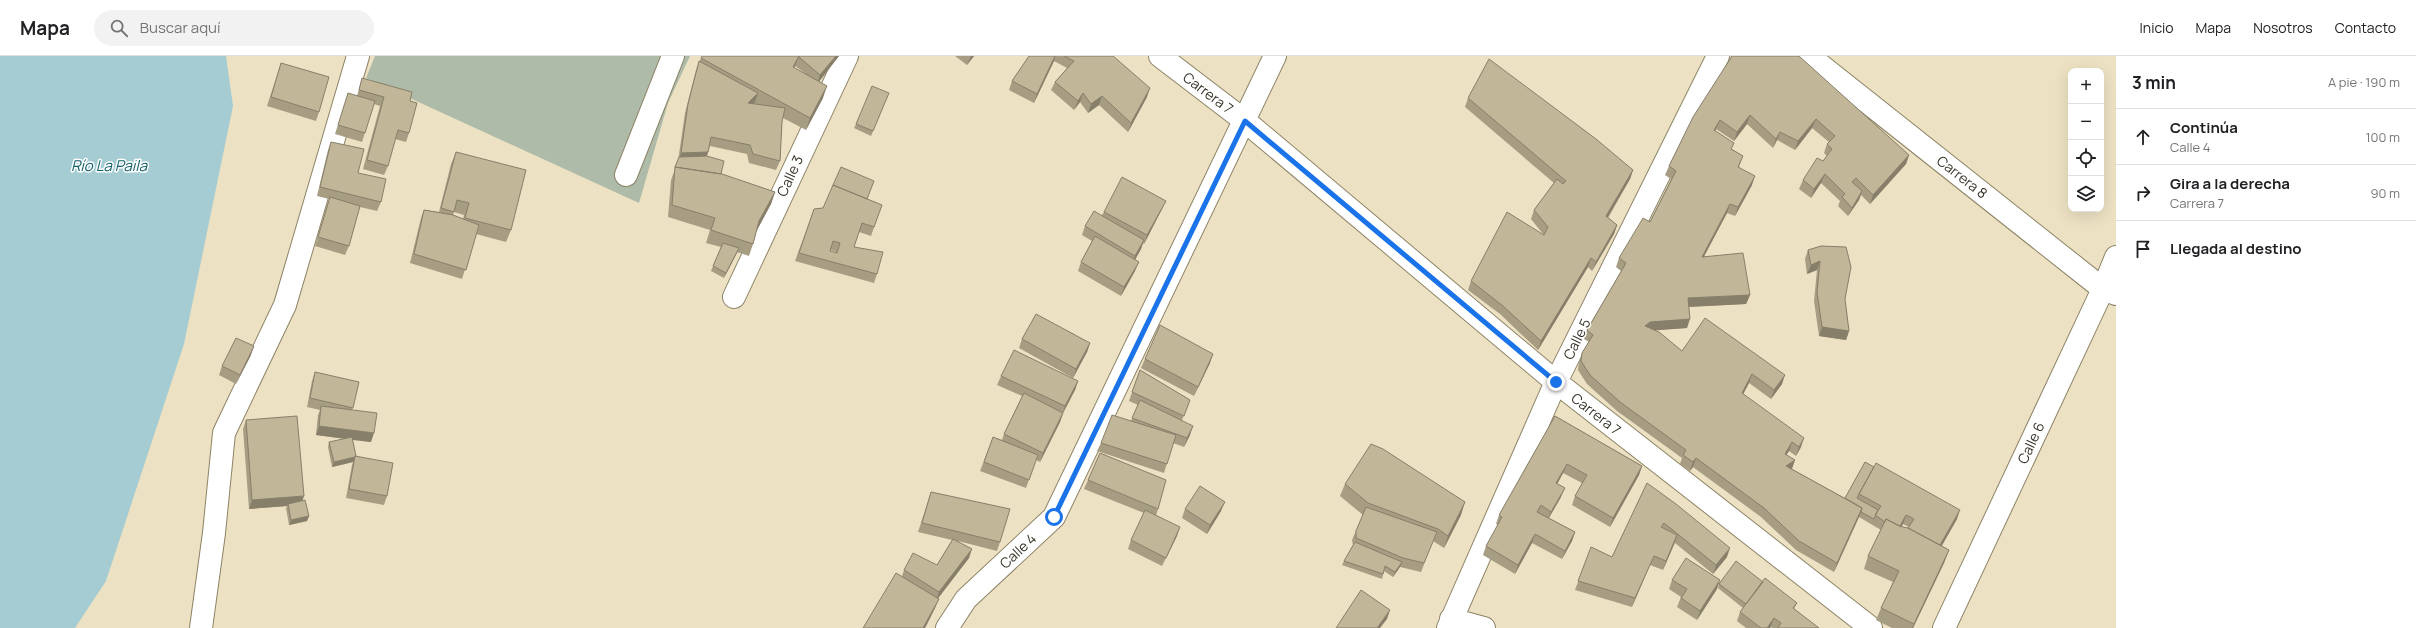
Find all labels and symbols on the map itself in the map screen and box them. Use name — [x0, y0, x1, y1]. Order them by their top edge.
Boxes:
street label: Carrera 7 — [1179, 67, 1237, 118]
street label: Carrera 8 — [1933, 151, 1992, 202]
street label: Calle 3 — [772, 152, 807, 199]
water label: Río La Paila — [71, 155, 148, 176]
street label: Calle 5 — [1558, 315, 1595, 362]
route end — [1547, 373, 1565, 391]
street label: Carrera 7 — [1567, 388, 1625, 439]
street label: Calle 6 — [2013, 419, 2048, 467]
route start — [1045, 508, 1063, 526]
street label: Calle 4 — [995, 529, 1040, 572]

